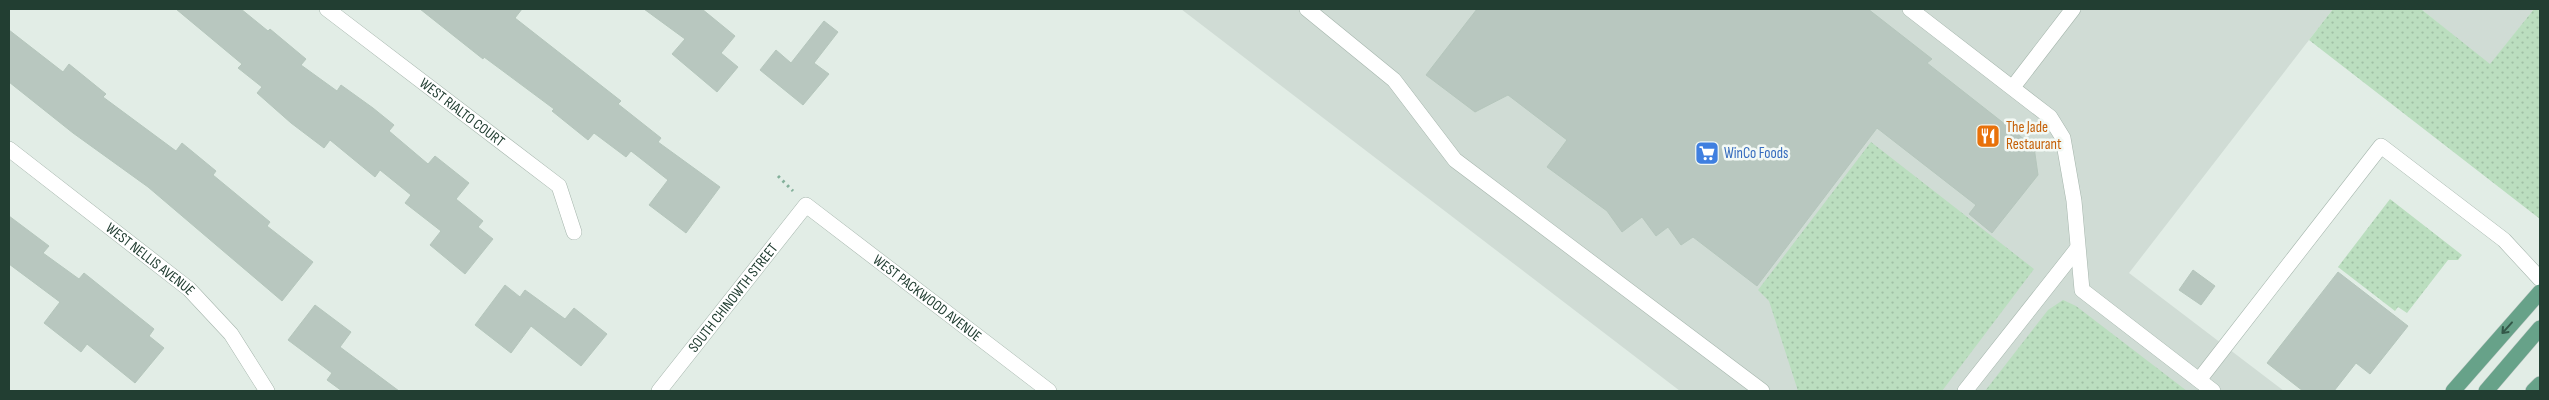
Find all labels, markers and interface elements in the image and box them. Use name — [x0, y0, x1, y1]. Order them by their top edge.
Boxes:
street label: WEST RIALTO COURT — [415, 74, 508, 151]
place label: The Jade Restaurant — [2006, 118, 2062, 154]
restaurant icon: The Jade Restaurant — [1975, 123, 2001, 149]
supermarket icon: WinCo Foods — [1694, 140, 1720, 166]
place label: WinCo Foods — [1724, 144, 1788, 163]
street label: WEST NELLIS AVENUE — [102, 219, 199, 299]
street label: SOUTH CHINOWTH STREET — [684, 239, 782, 356]
street label: WEST PACKWOOD AVENUE — [869, 251, 985, 346]
one-way arrow — [2501, 321, 2513, 334]

